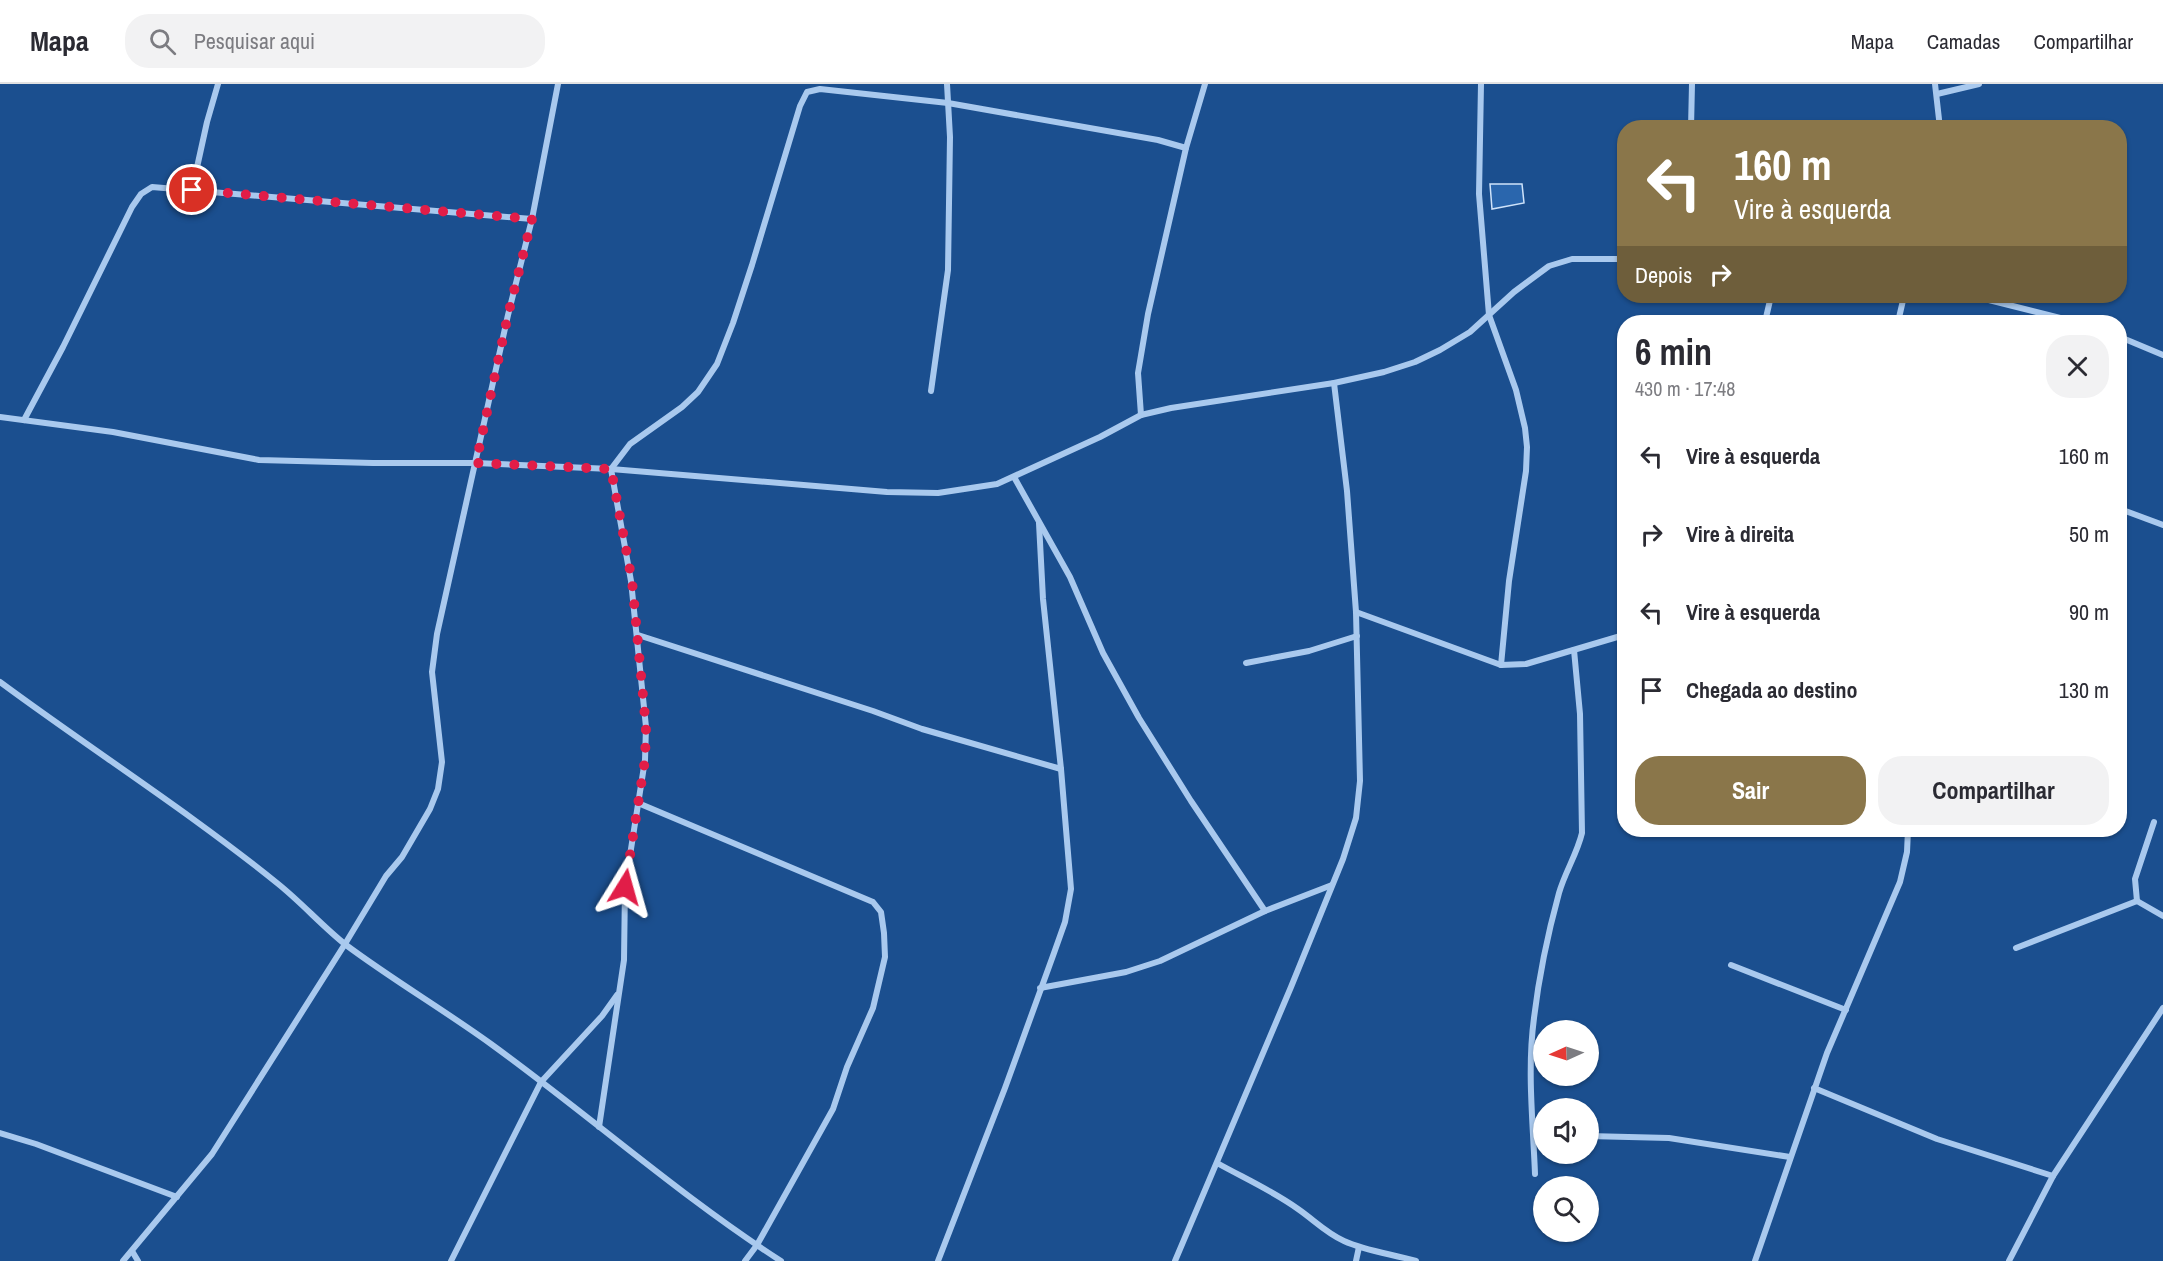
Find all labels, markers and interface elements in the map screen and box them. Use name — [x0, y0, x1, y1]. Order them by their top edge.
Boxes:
search box — [125, 14, 545, 68]
text: Mapa — [30, 22, 89, 60]
icon: search — [146, 25, 179, 58]
text: Pesquisar aqui — [194, 26, 315, 56]
text: Mapa — [1851, 27, 1894, 56]
text: Camadas — [1927, 27, 2000, 56]
text: Compartilhar — [2033, 27, 2133, 56]
text: 160 m — [1734, 137, 1832, 193]
icon: left — [1635, 144, 1713, 222]
pin — [166, 164, 217, 215]
icon: arrive — [175, 173, 208, 206]
text: Vire à esquerda — [1734, 191, 1891, 227]
icon: right — [1704, 258, 1737, 291]
text: Depois — [1635, 260, 1692, 290]
text: 6 min — [1635, 328, 1712, 376]
button: close — [2046, 335, 2109, 398]
text: 430 m · 17:48 — [1635, 375, 1735, 402]
icon: left — [1635, 440, 1668, 473]
text: Vire à esquerda — [1686, 441, 1820, 471]
text: 160 m — [2059, 441, 2109, 471]
icon: right — [1635, 518, 1668, 551]
text: Vire à direita — [1686, 519, 1794, 549]
text: 50 m — [2069, 519, 2109, 549]
icon: left — [1635, 596, 1668, 629]
text: Vire à esquerda — [1686, 597, 1820, 627]
text: 90 m — [2069, 597, 2109, 627]
icon: arrive — [1635, 674, 1668, 707]
text: Chegada ao destino — [1686, 675, 1857, 705]
text: 130 m — [2059, 675, 2109, 705]
button: Sair — [1635, 756, 1866, 825]
button: Compartilhar — [1878, 756, 2109, 825]
position arrow — [593, 855, 657, 919]
north arrow — [1533, 1020, 1599, 1086]
map controls — [1533, 1020, 1599, 1242]
button: sound — [1533, 1098, 1599, 1164]
button: search — [1533, 1176, 1599, 1242]

